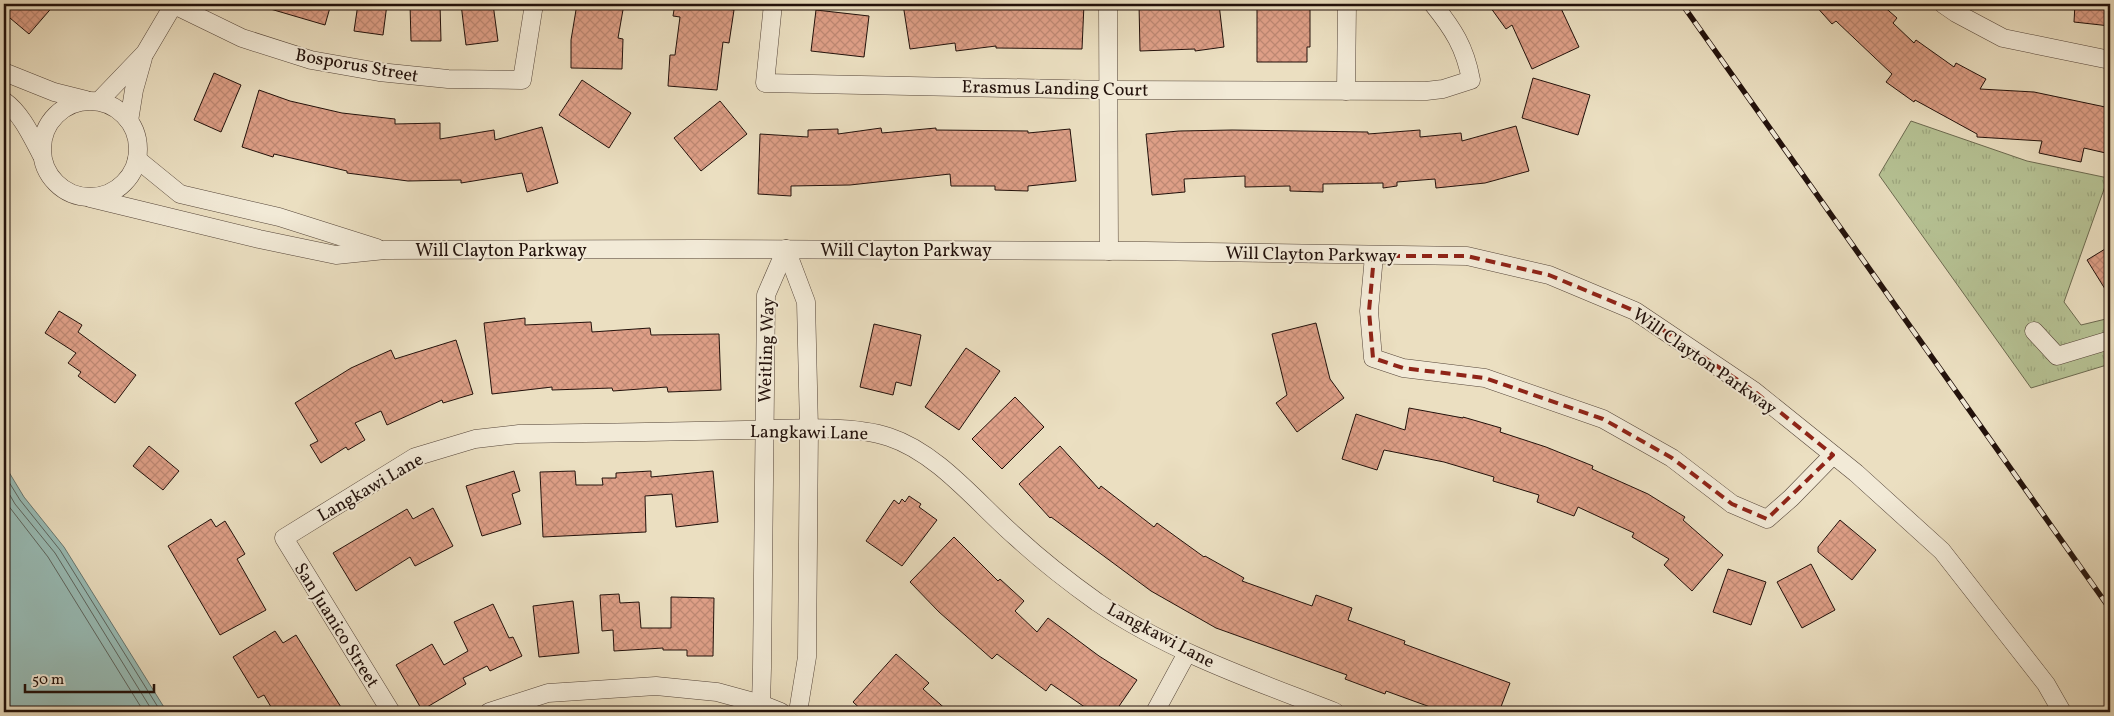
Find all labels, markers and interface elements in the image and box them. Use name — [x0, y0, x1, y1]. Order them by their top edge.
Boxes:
street label: Bosporus Street — [293, 43, 420, 90]
street label: Erasmus Landing Court — [961, 75, 1149, 104]
street label: Will Clayton Parkway — [415, 239, 587, 264]
street label: Will Clayton Parkway — [820, 239, 992, 264]
street label: Will Clayton Parkway — [1225, 242, 1397, 269]
street label: Weitling Way — [753, 297, 782, 403]
street label: Will Clayton Parkway — [1627, 303, 1782, 422]
street label: Langkawi Lane — [750, 420, 868, 447]
street label: Langkawi Lane — [313, 448, 428, 529]
street label: San Juanico Street — [287, 559, 384, 693]
street label: Langkawi Lane — [1102, 597, 1218, 675]
scale bar — [25, 661, 154, 693]
text: 50 m — [32, 670, 64, 691]

